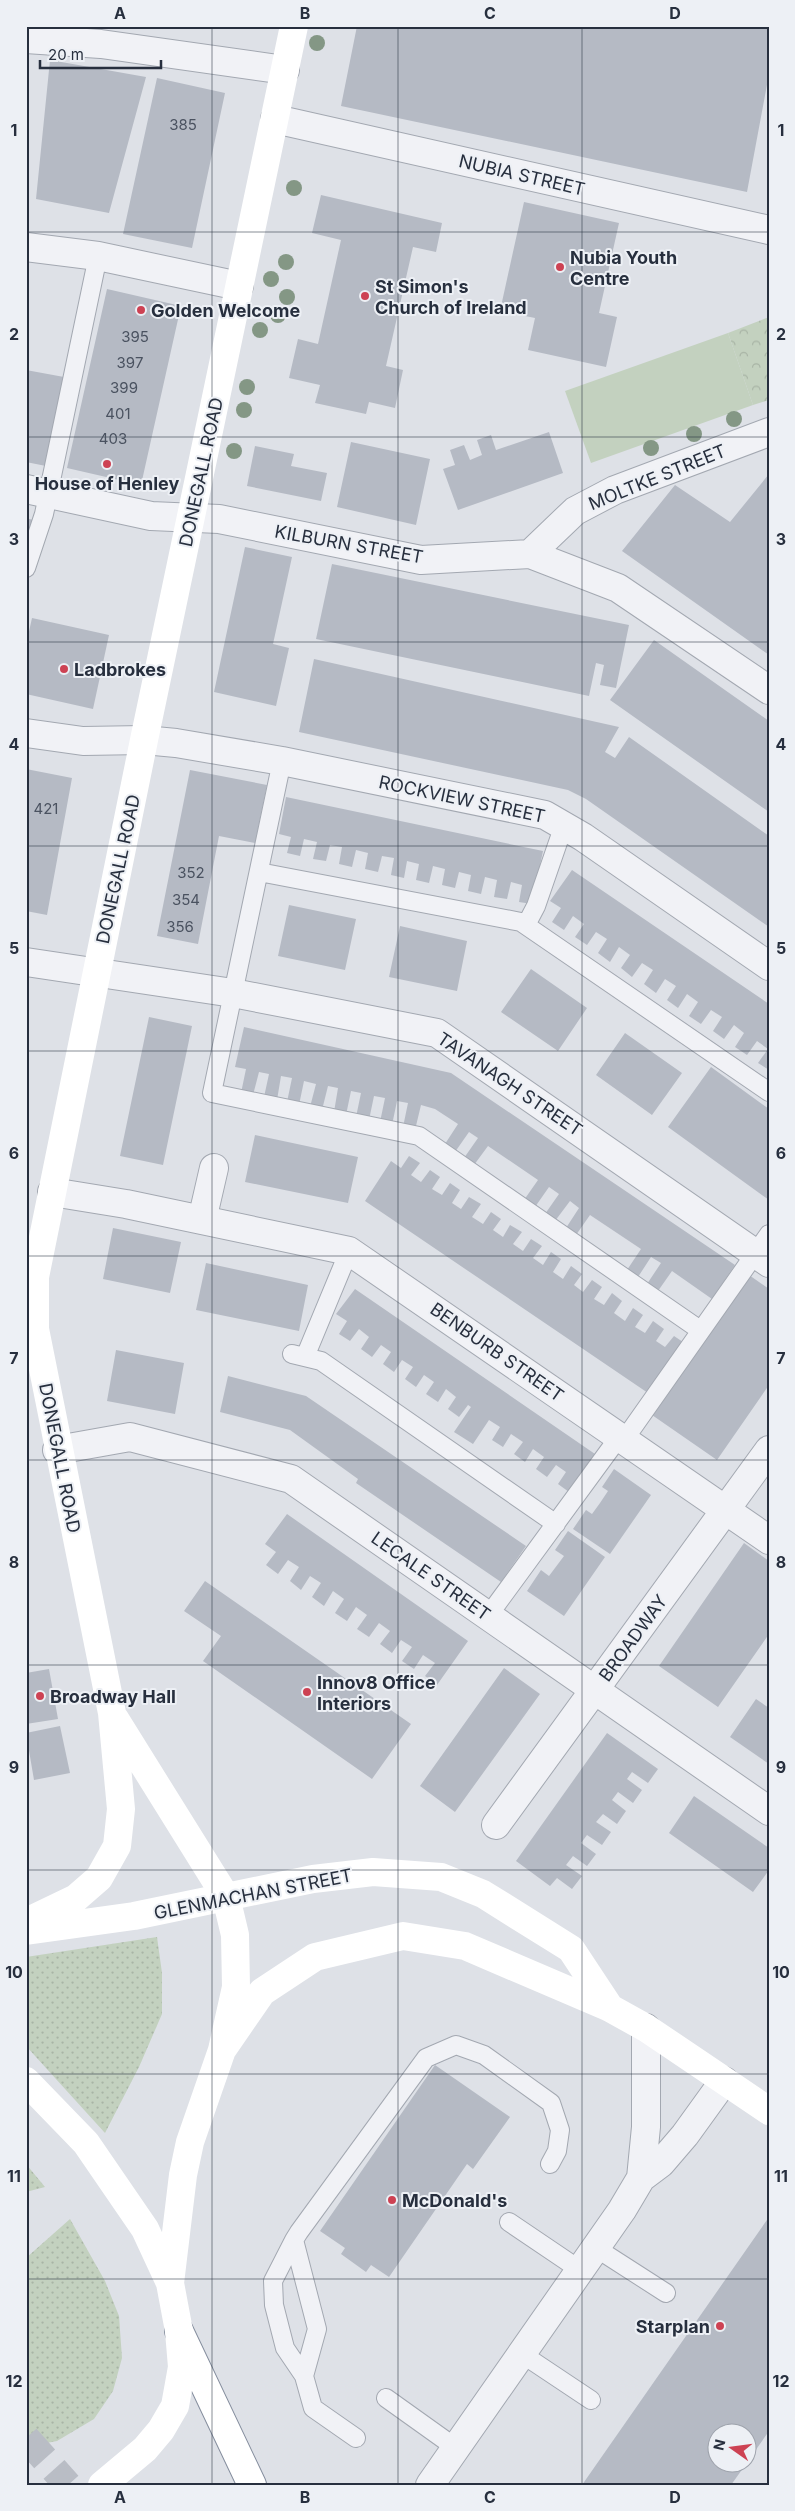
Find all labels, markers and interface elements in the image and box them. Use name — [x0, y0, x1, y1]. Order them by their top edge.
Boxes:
text: A — [114, 3, 126, 23]
text: B — [300, 3, 310, 23]
text: C — [484, 3, 496, 23]
text: D — [669, 3, 681, 23]
scale bar — [40, 38, 161, 70]
text: 20 m — [48, 45, 84, 64]
house number: 385 — [169, 115, 197, 134]
text: 1 — [11, 120, 17, 140]
text: 1 — [778, 120, 784, 140]
street label: NUBIA STREET — [457, 150, 587, 200]
place label: Nubia Youth Centre — [570, 247, 677, 289]
marker: Nubia Youth Centre — [554, 261, 566, 273]
place label: St Simon's Church of Ireland — [375, 276, 527, 318]
marker: St Simon's Church of Ireland — [359, 290, 371, 302]
place label: Golden Welcome — [151, 300, 300, 321]
marker: Golden Welcome — [135, 304, 147, 316]
text: 2 — [9, 324, 19, 344]
text: 2 — [776, 324, 786, 344]
house number: 395 — [121, 327, 149, 346]
house number: 397 — [117, 353, 143, 372]
house number: 399 — [110, 378, 138, 397]
street label: DONEGALL ROAD — [175, 395, 227, 549]
house number: 401 — [105, 404, 131, 423]
house number: 403 — [99, 429, 127, 448]
street label: MOLTKE STREET — [585, 440, 729, 514]
marker: House of Henley — [101, 458, 113, 470]
place label: House of Henley — [35, 473, 180, 494]
street label: KILBURN STREET — [273, 521, 425, 567]
text: 3 — [9, 529, 19, 549]
text: 3 — [776, 529, 786, 549]
place label: Ladbrokes — [74, 659, 166, 680]
marker: Ladbrokes — [58, 663, 70, 675]
text: 4 — [9, 734, 20, 754]
text: 4 — [776, 734, 787, 754]
street label: ROCKVIEW STREET — [377, 771, 547, 827]
street label: DONEGALL ROAD — [92, 792, 144, 946]
house number: 421 — [34, 799, 58, 818]
house number: 352 — [177, 863, 205, 882]
house number: 354 — [172, 890, 200, 909]
house number: 356 — [166, 917, 194, 936]
text: 5 — [9, 938, 19, 958]
text: 5 — [776, 938, 786, 958]
street label: TAVANAGH STREET — [434, 1028, 586, 1140]
text: 6 — [9, 1143, 19, 1163]
text: 6 — [776, 1143, 786, 1163]
street label: BENBURB STREET — [426, 1298, 568, 1406]
text: 7 — [9, 1348, 19, 1368]
text: 7 — [776, 1348, 786, 1368]
street label: DONEGALL ROAD — [35, 1381, 85, 1535]
street label: LECALE STREET — [368, 1527, 494, 1625]
text: 8 — [9, 1552, 19, 1572]
text: 8 — [776, 1552, 786, 1572]
street label: BROADWAY — [595, 1591, 671, 1685]
place label: Innov8 Office Interiors — [317, 1672, 436, 1714]
place label: Broadway Hall — [50, 1686, 176, 1707]
marker: Innov8 Office Interiors — [301, 1686, 313, 1698]
marker: Broadway Hall — [34, 1690, 46, 1702]
text: 9 — [9, 1757, 19, 1777]
text: 9 — [776, 1757, 786, 1777]
street label: GLENMACHAN STREET — [152, 1864, 354, 1924]
text: 10 — [5, 1962, 23, 1982]
text: 10 — [772, 1962, 790, 1982]
text: 11 — [7, 2166, 21, 2186]
text: 11 — [774, 2166, 788, 2186]
place label: McDonald's — [402, 2190, 507, 2211]
marker: McDonald's — [386, 2194, 398, 2206]
place label: Starplan — [636, 2316, 710, 2337]
marker: Starplan — [714, 2320, 726, 2332]
text: 12 — [6, 2371, 22, 2391]
text: 12 — [773, 2371, 789, 2391]
north arrow — [708, 2424, 758, 2474]
text: N — [709, 2438, 728, 2452]
text: A — [114, 2487, 126, 2507]
text: B — [300, 2487, 310, 2507]
text: C — [484, 2487, 496, 2507]
text: D — [669, 2487, 681, 2507]

